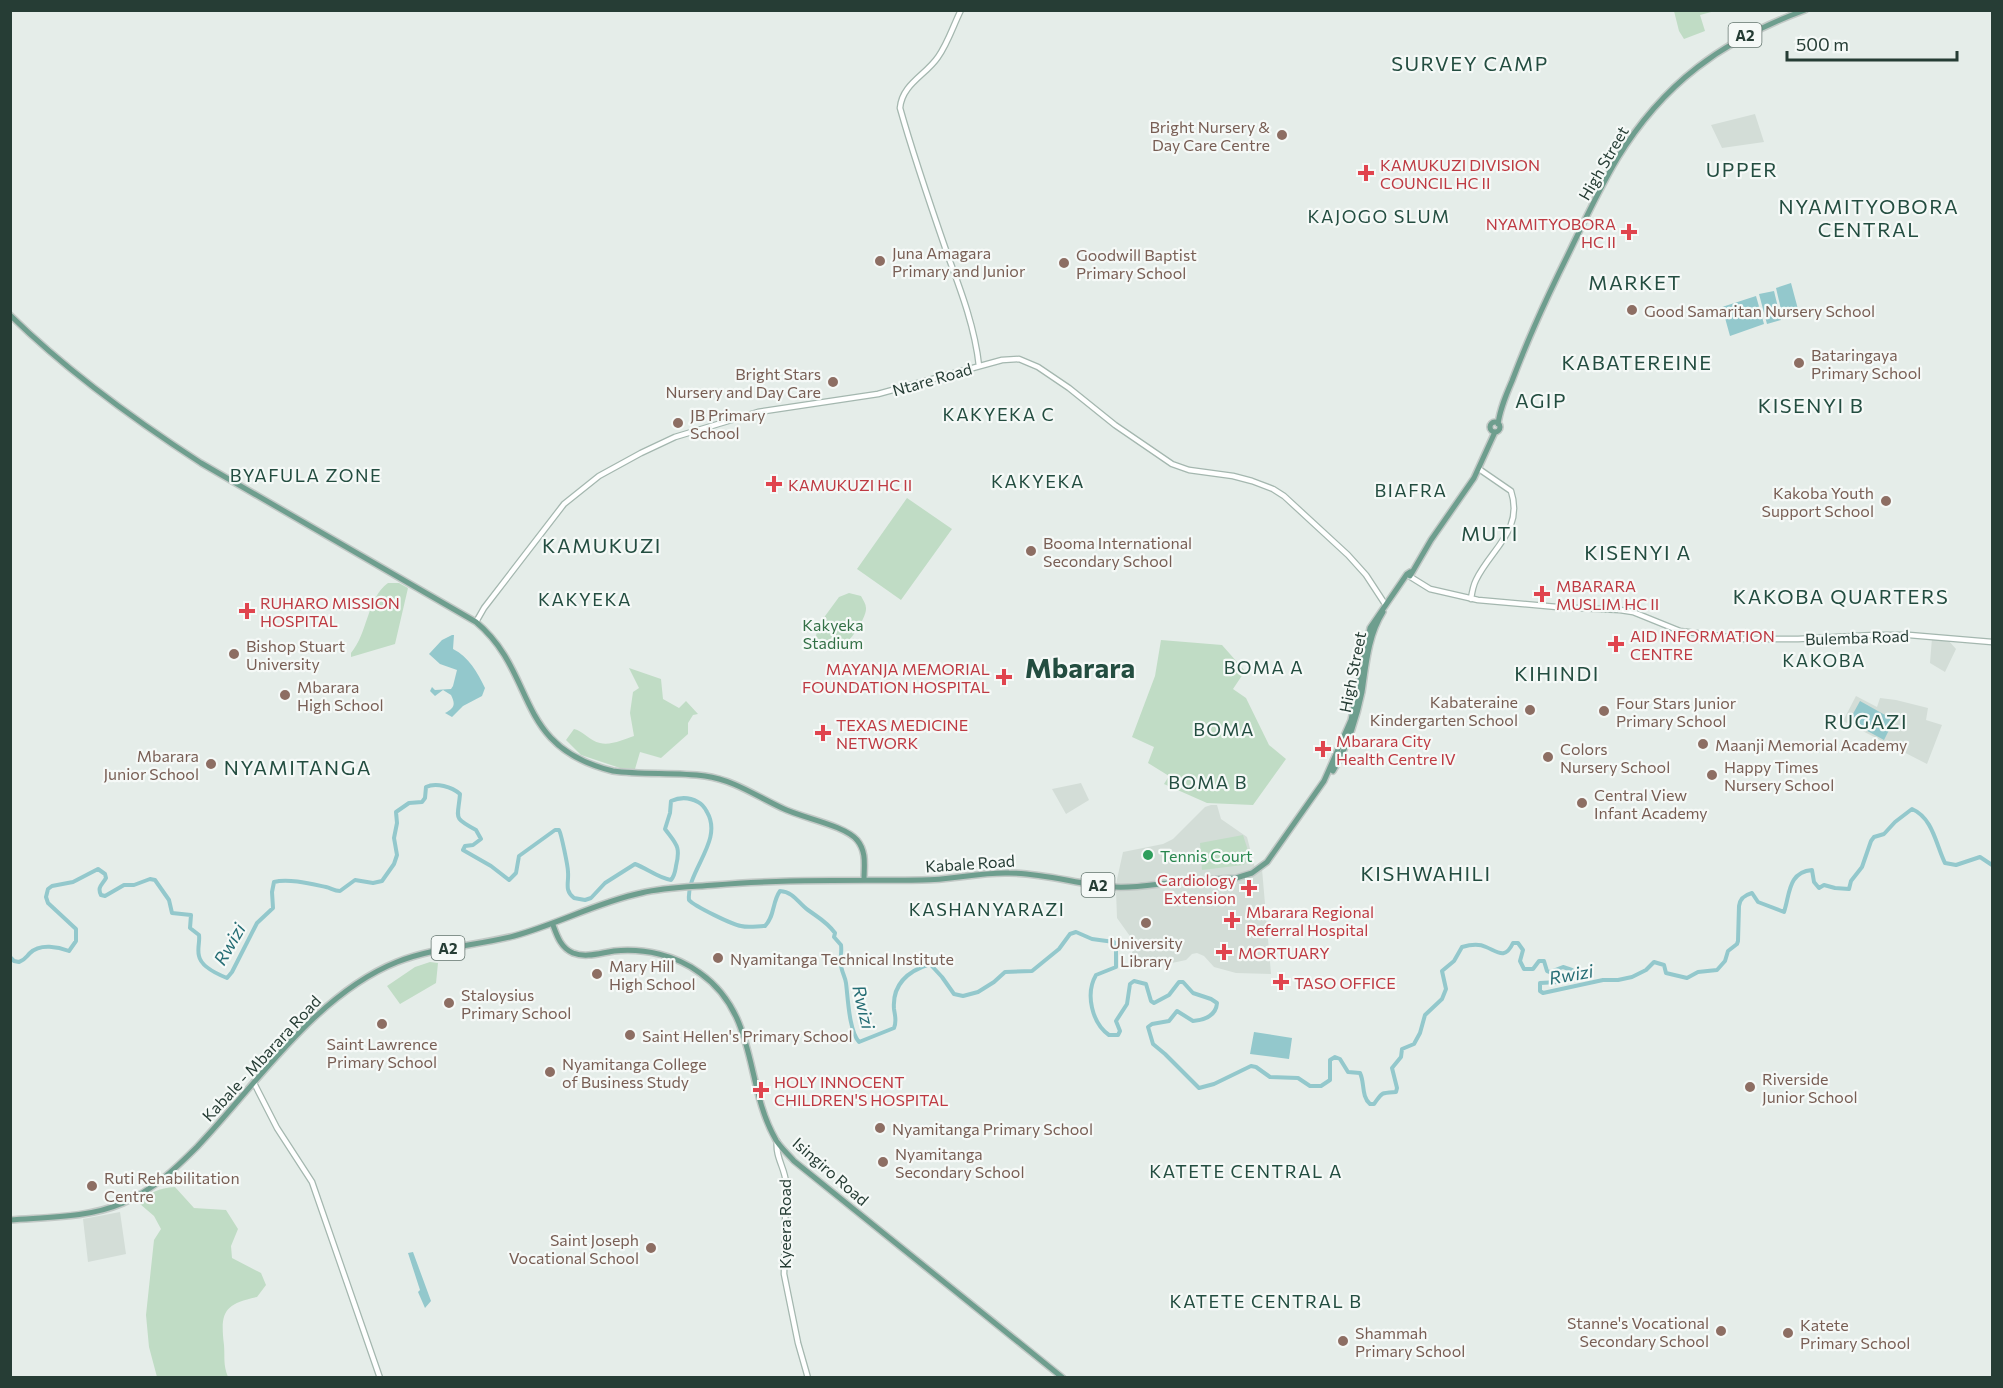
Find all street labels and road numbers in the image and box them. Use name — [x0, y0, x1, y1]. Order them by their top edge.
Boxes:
road number: A2 — [1728, 23, 1762, 47]
street label: High Street — [1574, 122, 1632, 203]
street label: Ntare Road — [890, 359, 974, 399]
street label: Bulemba Road — [1805, 626, 1909, 648]
street label: High Street — [1335, 629, 1369, 714]
street label: Kabale Road — [925, 850, 1015, 876]
road number: A2 — [1082, 873, 1114, 897]
road number: A2 — [432, 936, 464, 960]
street label: Kabale - Mbarara Road — [198, 991, 324, 1125]
street label: Isingiro Road — [789, 1133, 873, 1209]
street label: Kyeera Road — [775, 1179, 794, 1269]

